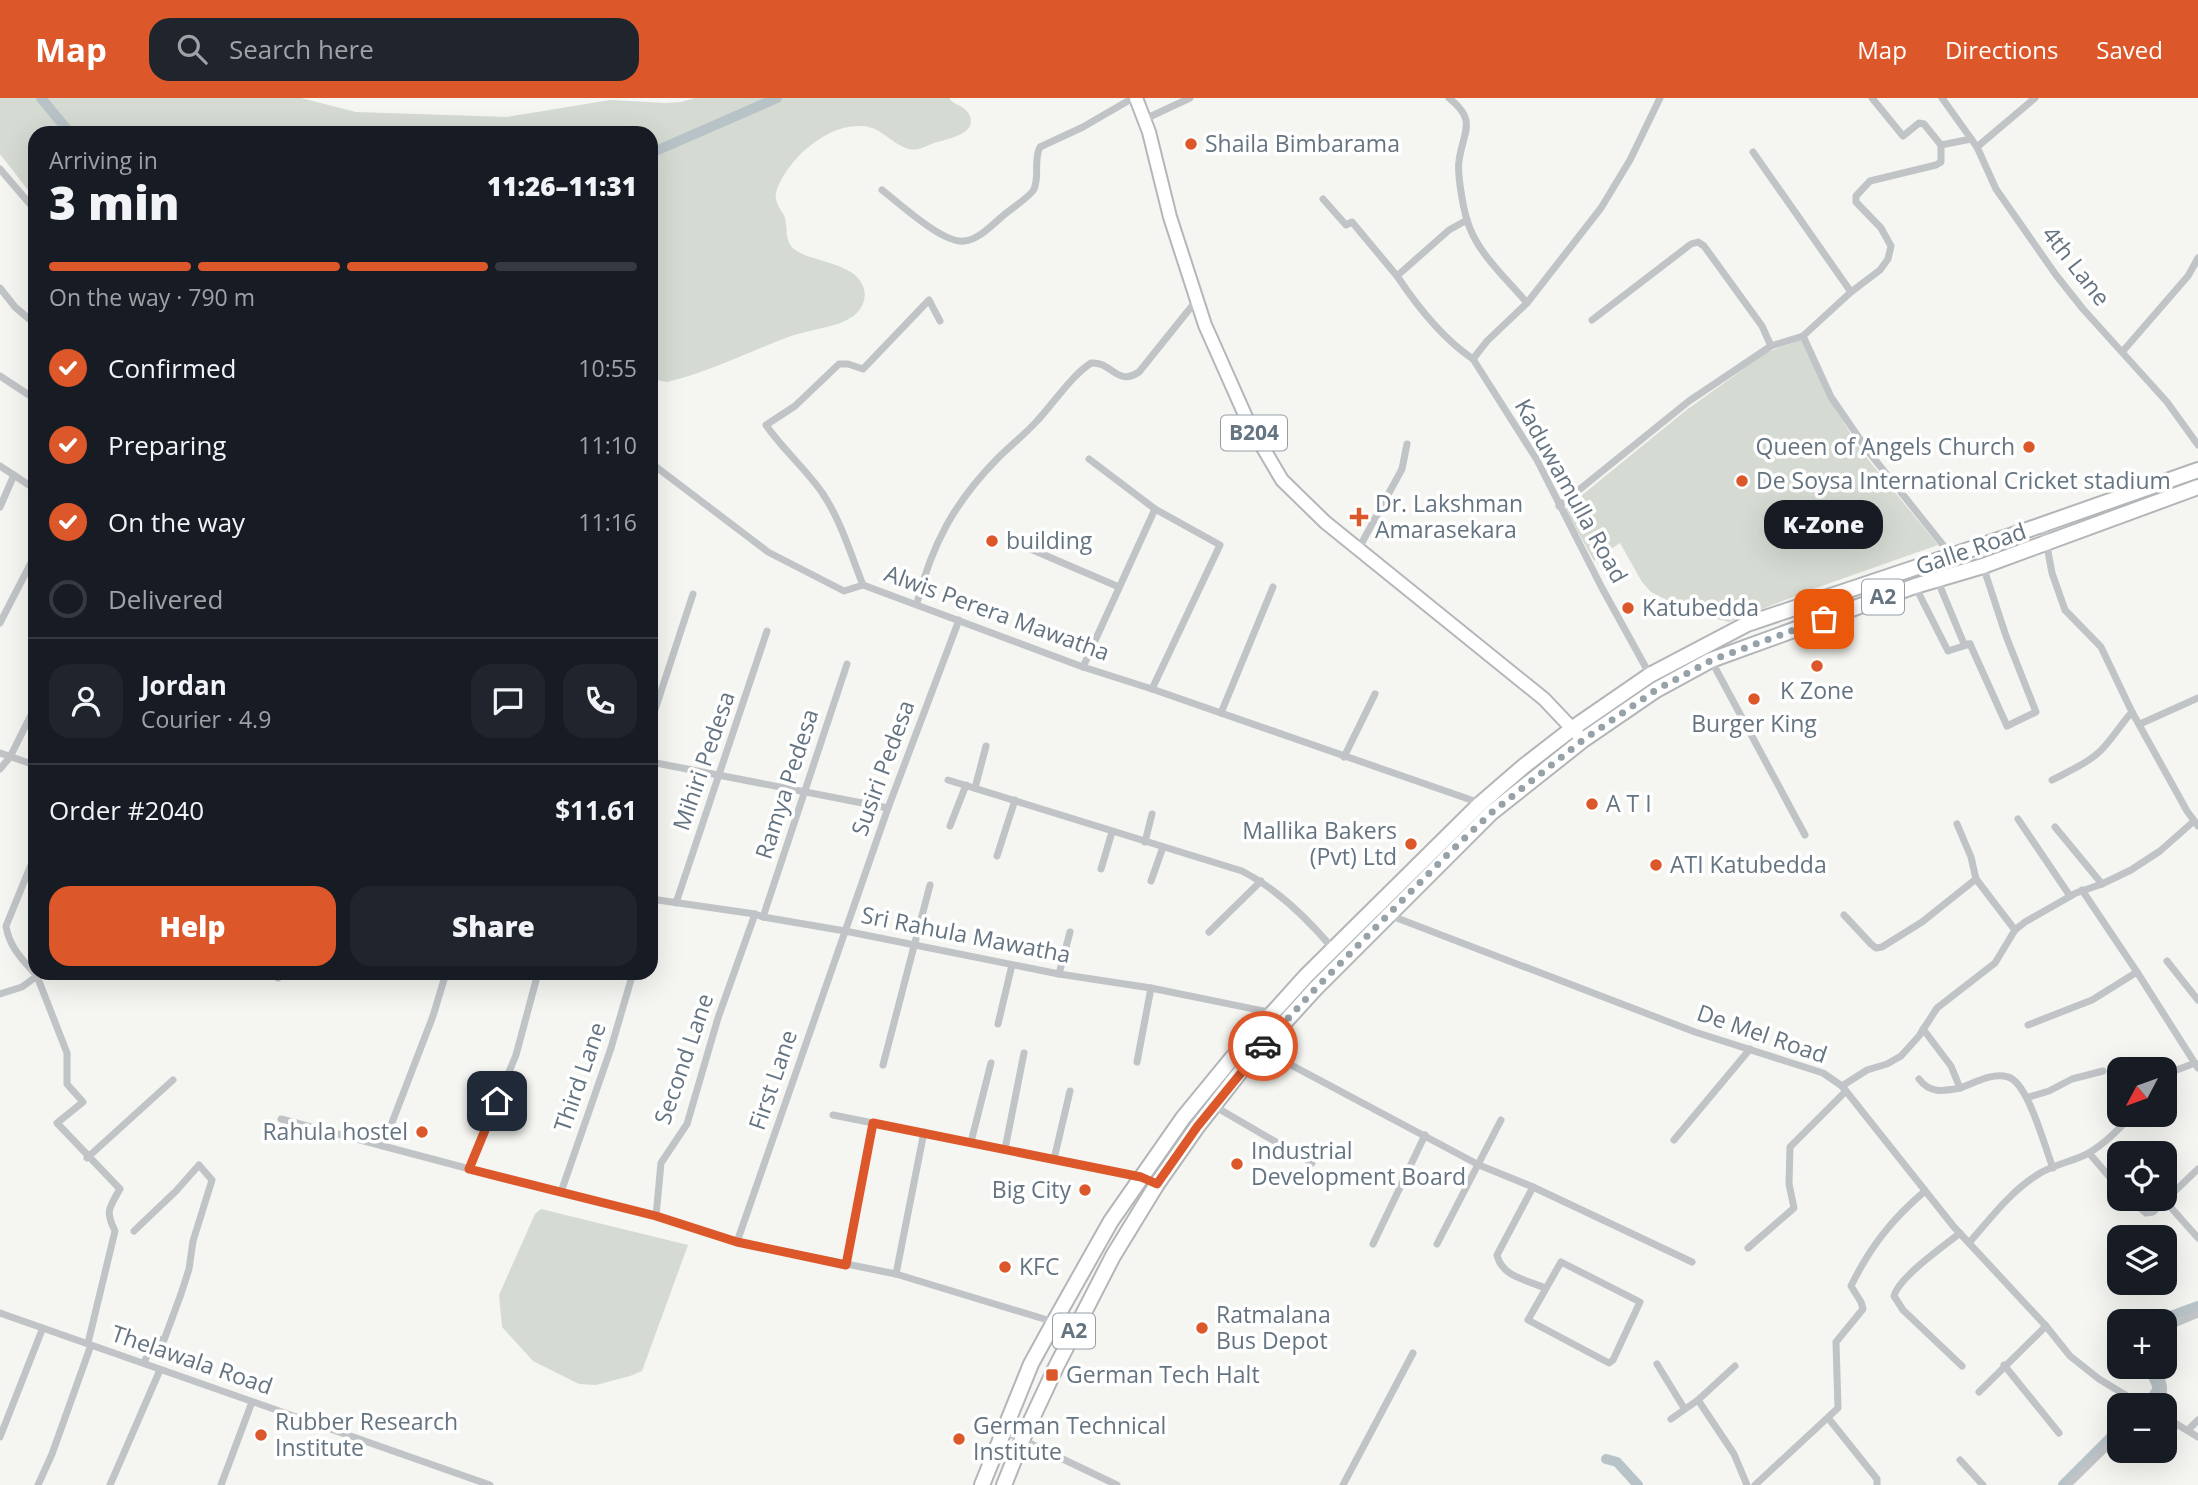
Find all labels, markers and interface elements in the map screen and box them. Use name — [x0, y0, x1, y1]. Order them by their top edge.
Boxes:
search box — [149, 18, 639, 81]
text: Map — [35, 27, 107, 72]
icon: search — [173, 30, 211, 68]
text: Search here — [229, 31, 374, 67]
text: Map — [1857, 33, 1907, 66]
text: Directions — [1945, 33, 2058, 66]
text: Saved — [2096, 33, 2163, 66]
place label: Shaila Bimbarama — [1205, 127, 1400, 159]
marker: Shaila Bimbarama — [1183, 136, 1199, 152]
text: Arriving in — [49, 144, 158, 176]
text: 11:26–11:31 — [487, 168, 637, 204]
text: 3 min — [49, 171, 180, 233]
street label: 4th Lane — [2035, 219, 2118, 312]
text: On the way · 790 m — [49, 281, 255, 313]
icon: check — [49, 349, 87, 387]
text: Confirmed — [108, 350, 236, 386]
text: 10:55 — [578, 352, 637, 384]
street label: Kaduwamulla Road — [1508, 393, 1636, 588]
road number: B204 — [1221, 416, 1287, 450]
icon: check — [49, 426, 87, 464]
text: Preparing — [108, 427, 226, 463]
text: 11:10 — [578, 429, 637, 461]
place label: Queen of Angels Church — [1756, 430, 2015, 462]
marker: Queen of Angels Church — [2021, 439, 2037, 455]
place label: De Soysa International Cricket stadium — [1756, 464, 2171, 496]
marker: De Soysa International Cricket stadium — [1734, 473, 1750, 489]
place label: Dr. Lakshman Amarasekara — [1375, 487, 1523, 545]
callout: K-Zone — [1764, 500, 1884, 549]
icon: check — [49, 503, 87, 541]
text: On the way — [108, 504, 245, 540]
text: 11:16 — [578, 506, 637, 538]
marker: Dr. Lakshman Amarasekara — [1349, 507, 1369, 527]
text: K-Zone — [1783, 508, 1864, 540]
street label: Galle Road — [1911, 514, 2030, 582]
place label: building — [1006, 524, 1093, 556]
marker: building — [984, 533, 1000, 549]
street label: Alwis Perera Mawatha — [880, 556, 1114, 668]
road number: A2 — [1862, 580, 1904, 614]
text: Delivered — [108, 581, 223, 617]
pin — [1794, 589, 1854, 649]
place label: Katubedda — [1642, 591, 1759, 623]
marker: Katubedda — [1620, 600, 1636, 616]
icon: bag — [1805, 600, 1843, 638]
marker: K Zone — [1809, 658, 1825, 674]
button: person — [49, 664, 123, 738]
button: chat — [471, 664, 545, 738]
button: phone — [563, 664, 637, 738]
text: Jordan — [141, 667, 227, 703]
place label: K Zone — [1780, 674, 1854, 706]
street label: Mihiri Pedesa — [664, 687, 742, 834]
marker: Burger King — [1746, 691, 1762, 707]
street label: Susiri Pedesa — [843, 695, 921, 840]
text: Courier · 4.9 — [141, 703, 271, 735]
street label: Ramya Pedesa — [747, 705, 825, 863]
place label: Burger King — [1691, 707, 1817, 739]
place label: A T I — [1606, 787, 1652, 819]
text: Order #2040 — [49, 792, 204, 828]
text: $11.61 — [555, 792, 637, 828]
marker: A T I — [1584, 796, 1600, 812]
place label: Mallika Bakers (Pvt) Ltd — [1242, 814, 1397, 872]
marker: Mallika Bakers (Pvt) Ltd — [1403, 836, 1419, 852]
place label: ATI Katubedda — [1670, 848, 1827, 880]
marker: ATI Katubedda — [1648, 857, 1664, 873]
button: Help — [49, 886, 336, 966]
button: Share — [350, 886, 637, 966]
street label: Sri Rahula Mawatha — [859, 898, 1074, 970]
street label: Second Lane — [646, 989, 720, 1128]
street label: De Mel Road — [1693, 996, 1832, 1070]
courier — [1228, 1011, 1298, 1081]
street label: Third Lane — [545, 1018, 613, 1136]
street label: First Lane — [740, 1025, 804, 1134]
icon: car — [1244, 1027, 1282, 1065]
north arrow — [2107, 1057, 2177, 1127]
map controls — [2107, 1057, 2177, 1463]
pin — [467, 1071, 527, 1131]
icon: home — [478, 1082, 516, 1120]
place label: Rahula hostel — [262, 1115, 408, 1147]
marker: Rahula hostel — [414, 1124, 430, 1140]
place label: Industrial Development Board — [1251, 1134, 1466, 1192]
button: locate — [2107, 1141, 2177, 1211]
marker: Industrial Development Board — [1229, 1156, 1245, 1172]
place label: Big City — [992, 1173, 1071, 1205]
marker: Big City — [1077, 1182, 1093, 1198]
button: layers — [2107, 1225, 2177, 1295]
place label: KFC — [1019, 1250, 1059, 1282]
marker: KFC — [997, 1259, 1013, 1275]
place label: Ratmalana Bus Depot — [1216, 1298, 1331, 1356]
button: + — [2107, 1309, 2177, 1379]
road number: A2 — [1053, 1314, 1095, 1348]
street label: Thelawala Road — [108, 1317, 277, 1402]
marker: Ratmalana Bus Depot — [1194, 1320, 1210, 1336]
place label: German Tech Halt — [1066, 1358, 1260, 1390]
marker: German Tech Halt — [1044, 1367, 1060, 1383]
button: − — [2107, 1393, 2177, 1463]
place label: Rubber Research Institute — [275, 1405, 458, 1463]
place label: German Technical Institute — [973, 1409, 1166, 1467]
marker: Rubber Research Institute — [253, 1427, 269, 1443]
marker: German Technical Institute — [951, 1431, 967, 1447]

